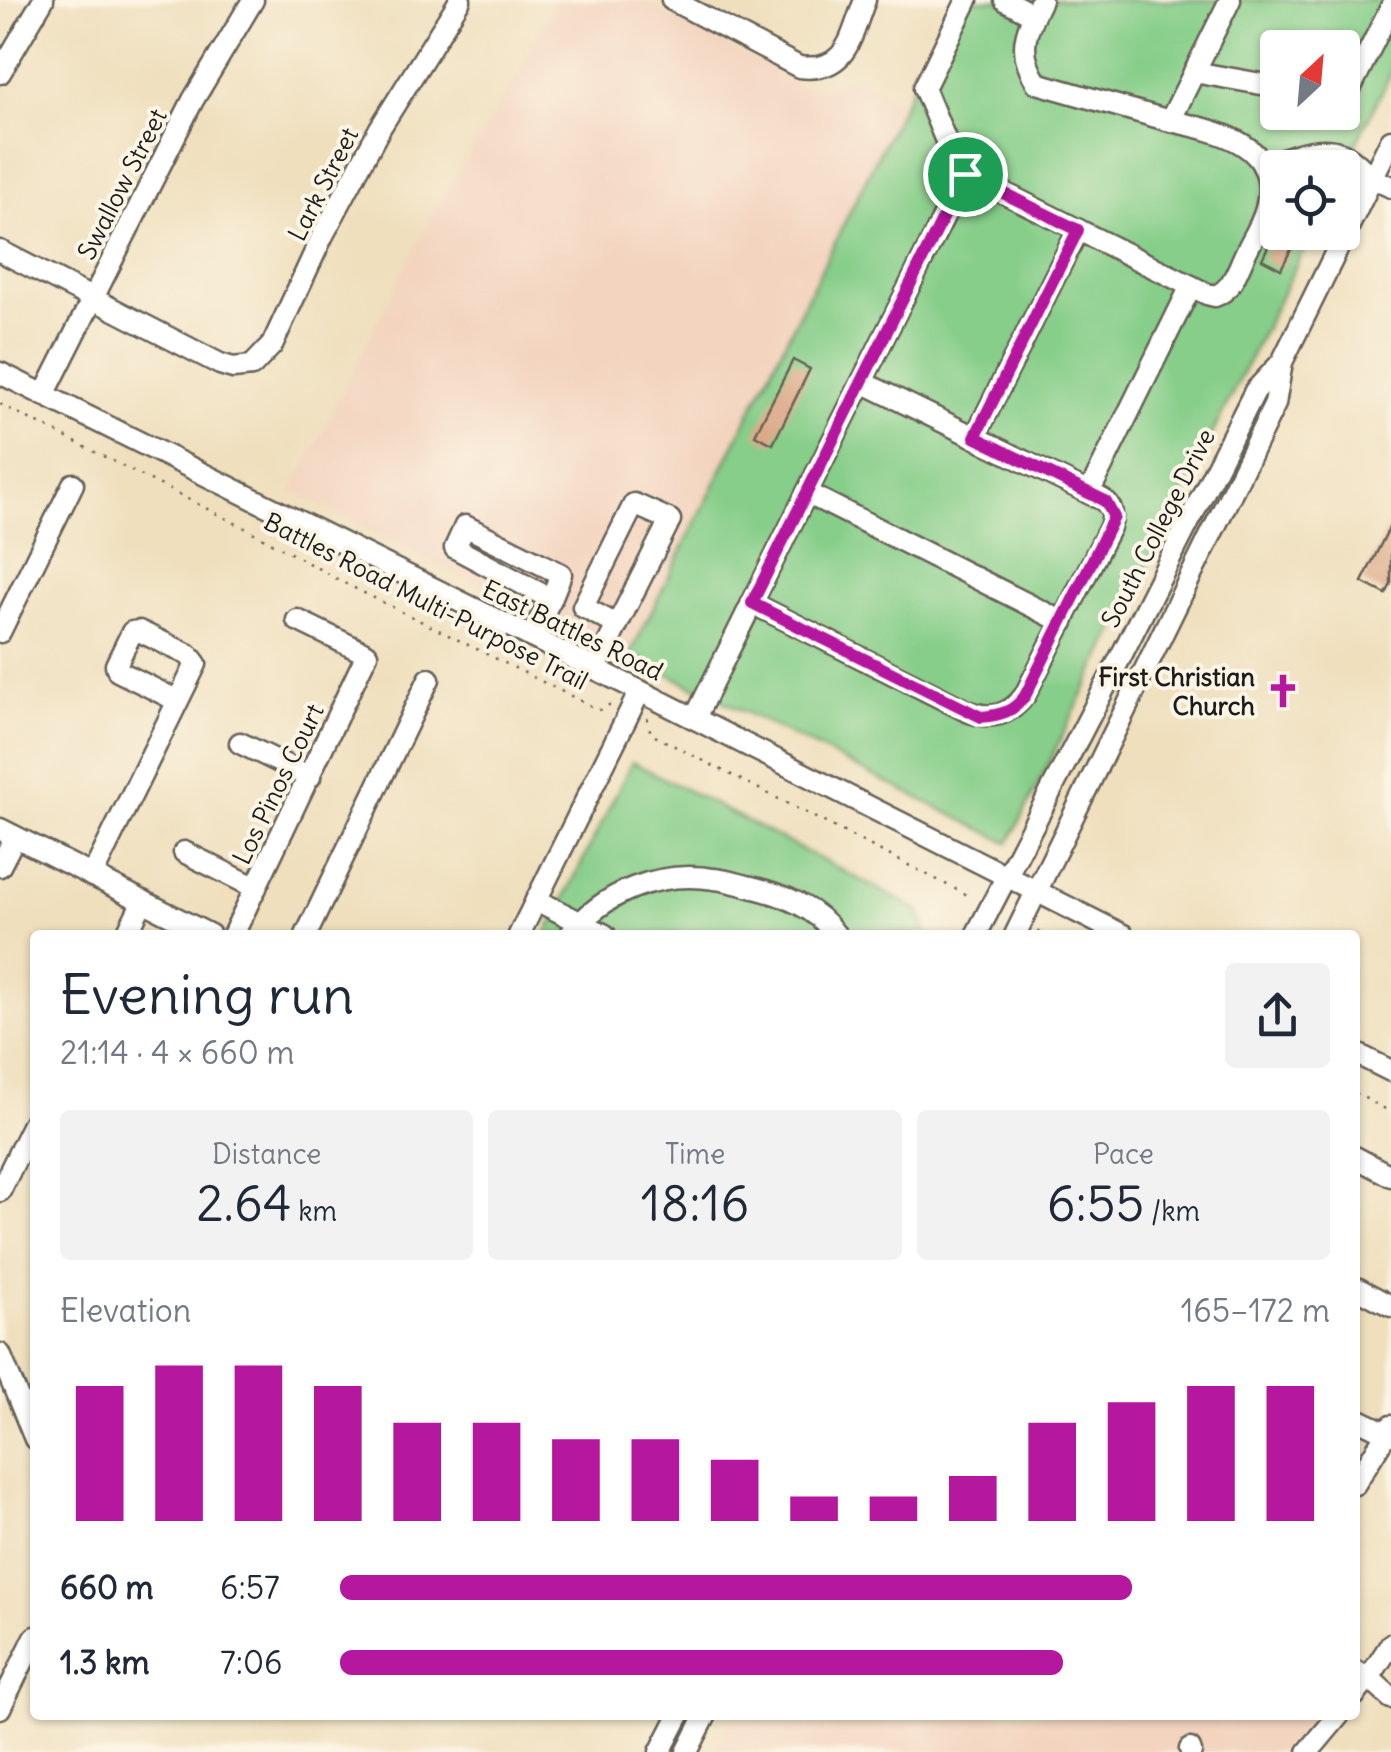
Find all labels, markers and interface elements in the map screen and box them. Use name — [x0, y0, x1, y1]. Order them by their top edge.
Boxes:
north arrow — [1260, 30, 1360, 130]
map controls — [1260, 30, 1360, 250]
street label: Swallow Street — [70, 103, 174, 265]
street label: Lark Street — [281, 122, 365, 246]
pin — [923, 132, 1008, 217]
icon: arrive — [938, 147, 993, 202]
button: locate — [1260, 150, 1360, 250]
street label: South College Drive — [1094, 423, 1222, 633]
street label: Battles Road Multi-Purpose Trail — [259, 505, 593, 697]
street label: East Battles Road — [478, 572, 668, 688]
place label: First Christian Church — [1098, 661, 1256, 722]
church icon: First Christian Church — [1264, 672, 1302, 710]
street label: Los Pinos Court — [225, 699, 331, 869]
text: Evening run — [60, 960, 354, 1029]
button: share — [1225, 963, 1330, 1068]
text: 21:14 · 4 × 660 m — [60, 1032, 295, 1073]
text: Distance — [212, 1136, 321, 1172]
text: Time — [665, 1136, 725, 1172]
text: Pace — [1093, 1136, 1154, 1172]
text: 2.64 — [196, 1172, 292, 1235]
text: 18:16 — [641, 1172, 749, 1235]
text: 6:55 — [1047, 1172, 1144, 1235]
text: km — [292, 1193, 337, 1229]
text: /km — [1144, 1193, 1200, 1229]
text: Elevation — [60, 1290, 191, 1331]
text: 165–172 m — [1181, 1290, 1330, 1331]
text: 660 m — [60, 1567, 154, 1608]
text: 6:57 — [220, 1567, 280, 1608]
text: 1.3 km — [60, 1642, 150, 1683]
text: 7:06 — [220, 1642, 282, 1683]

